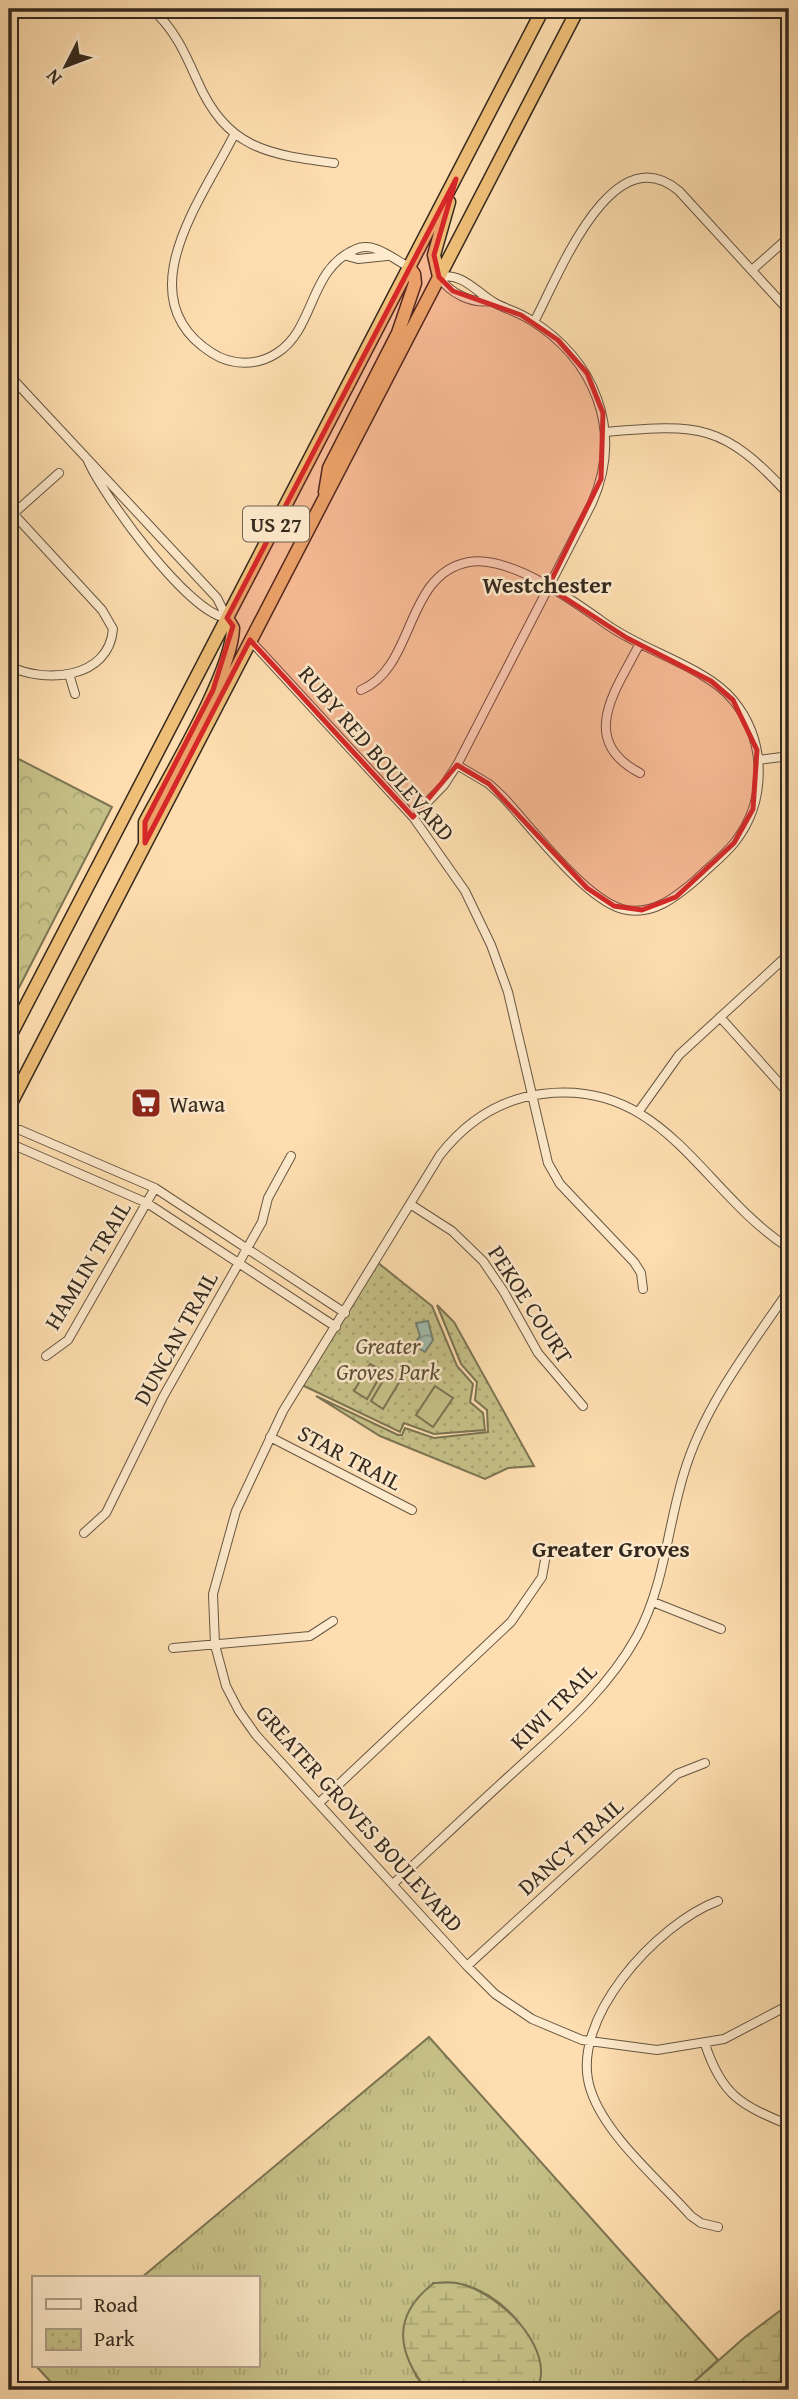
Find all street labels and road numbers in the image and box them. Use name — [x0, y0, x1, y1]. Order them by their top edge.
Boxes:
road number: US 27 — [243, 506, 309, 542]
street label: RUBY RED BOULEVARD — [291, 658, 463, 848]
street label: HAMLIN TRAIL — [36, 1194, 138, 1336]
street label: PEKOE COURT — [480, 1238, 582, 1370]
street label: DUNCAN TRAIL — [125, 1265, 225, 1411]
street label: STAR TRAIL — [292, 1416, 408, 1498]
street label: KIWI TRAIL — [502, 1655, 604, 1757]
street label: GREATER GROVES BOULEVARD — [249, 1697, 471, 1939]
street label: DANCY TRAIL — [510, 1790, 630, 1902]

